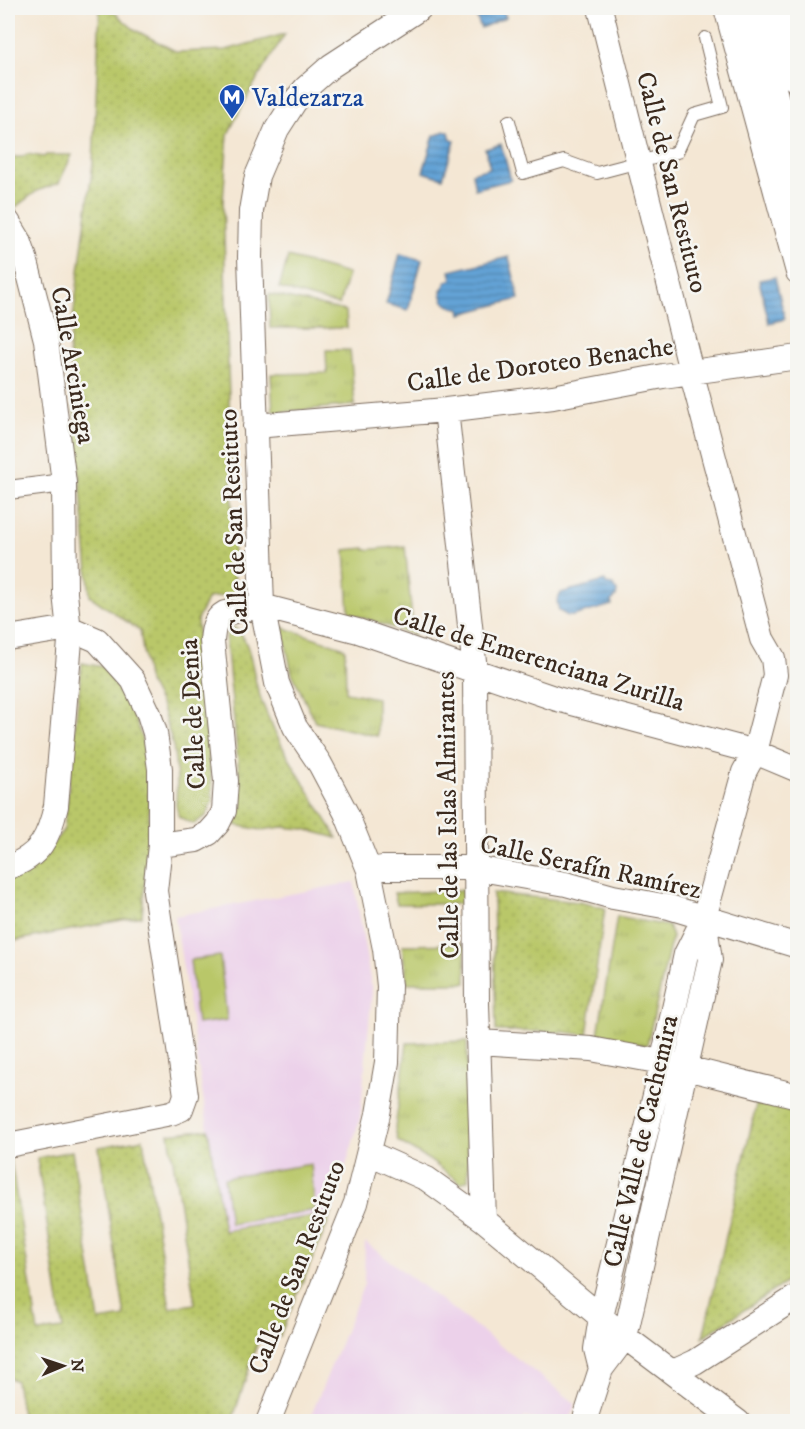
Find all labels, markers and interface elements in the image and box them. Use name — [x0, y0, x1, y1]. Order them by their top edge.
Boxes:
street label: Calle de San Restituto — [628, 68, 715, 296]
metro station icon: Valdezarza — [217, 82, 247, 120]
place label: Valdezarza — [251, 82, 364, 115]
street label: Calle Arciniega — [42, 284, 103, 446]
street label: Calle de Doroteo Benache — [405, 330, 675, 401]
street label: Calle de San Restituto — [212, 408, 257, 636]
street label: Calle de Emerenciana Zurilla — [389, 599, 689, 720]
street label: Calle de Denia — [173, 638, 214, 790]
street label: Calle de las Islas Almirantes — [429, 671, 468, 959]
street label: Calle Serafín Ramírez — [477, 828, 705, 907]
street label: Calle Valle de Cachemira — [596, 1012, 687, 1271]
street label: Calle de San Restituto — [241, 1156, 353, 1379]
north arrow — [33, 1336, 93, 1396]
text: N — [67, 1359, 87, 1372]

